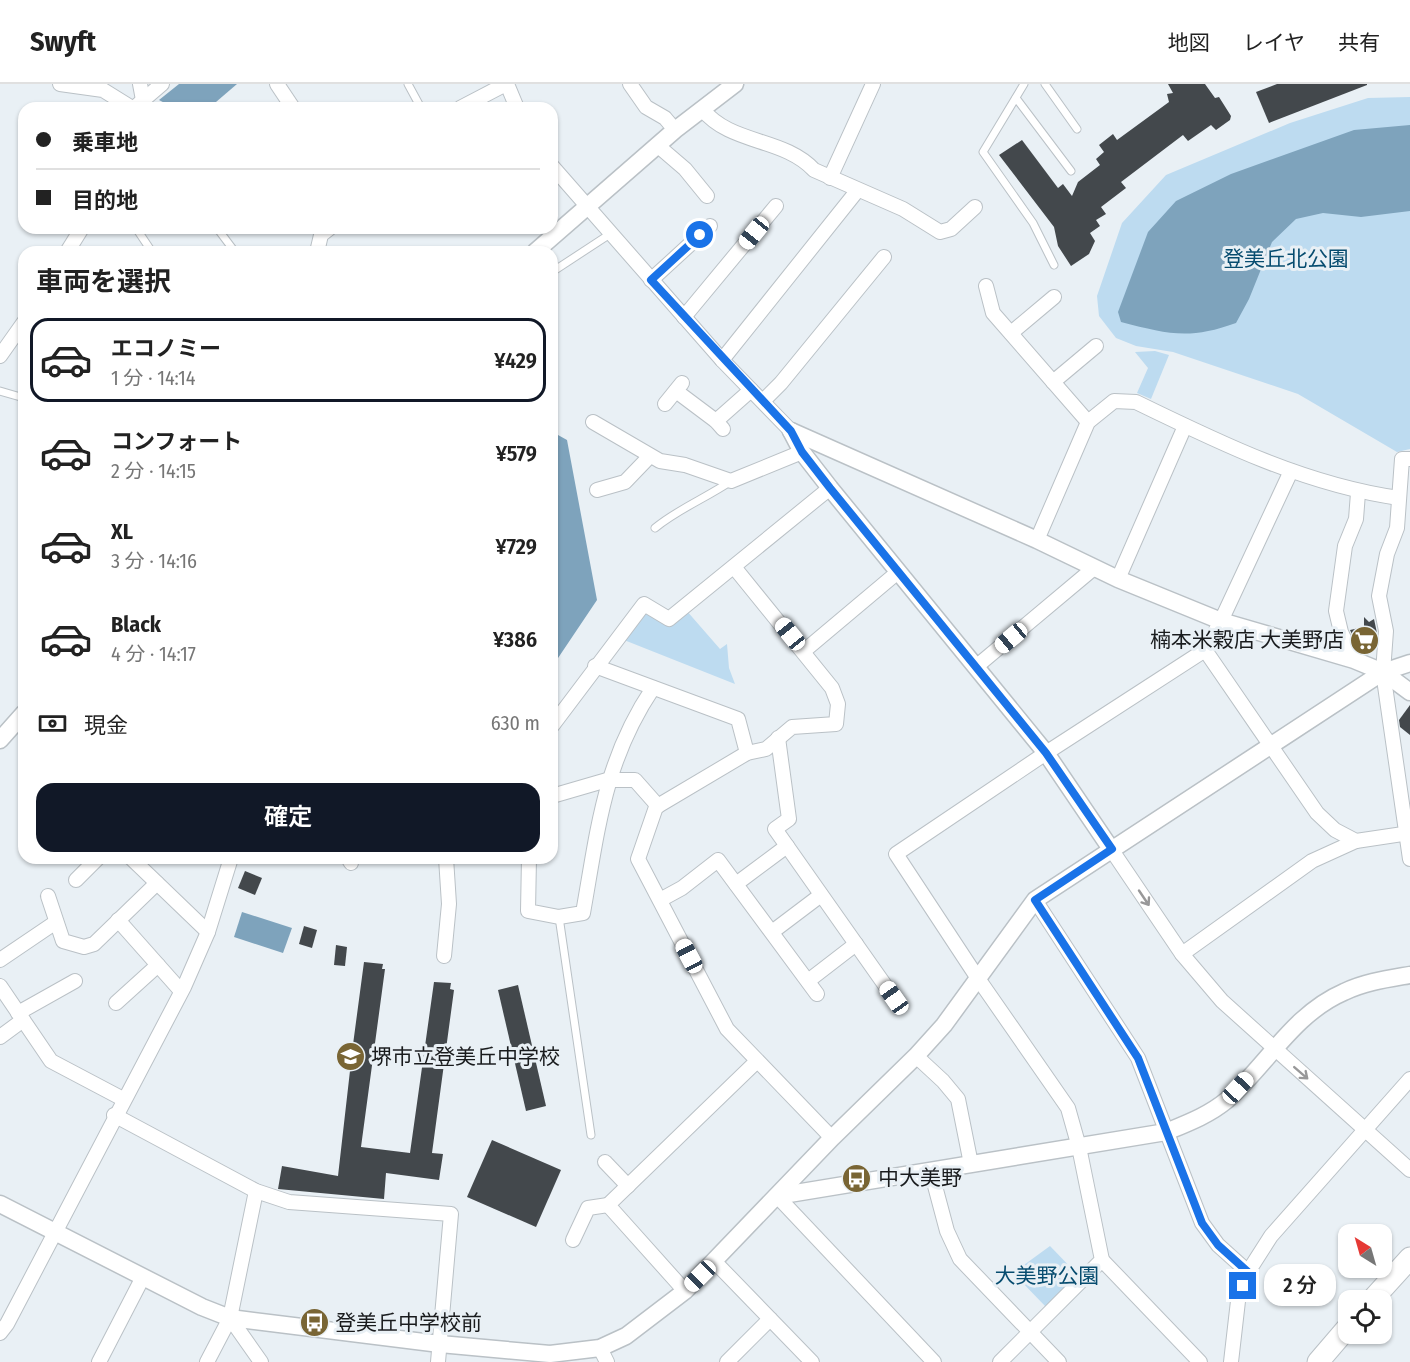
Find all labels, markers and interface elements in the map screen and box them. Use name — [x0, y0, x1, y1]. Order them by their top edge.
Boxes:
text: Swyft — [30, 25, 96, 58]
text: 地図 — [1168, 30, 1210, 56]
text: レイヤ — [1243, 30, 1305, 56]
text: 共有 — [1338, 30, 1380, 56]
text: 乗車地 — [72, 129, 138, 156]
text: 目的地 — [72, 187, 138, 214]
car — [736, 213, 772, 253]
route start — [686, 221, 713, 248]
park label: 登美丘北公園 — [1223, 246, 1349, 272]
text: 車両を選択 — [36, 266, 171, 298]
icon: car — [39, 333, 93, 387]
text: エコノミー — [111, 335, 221, 362]
text: ¥429 — [494, 347, 537, 374]
text: 1 分 · 14:14 — [111, 366, 196, 390]
icon: car — [39, 426, 93, 480]
text: コンフォート — [111, 428, 242, 455]
text: ¥579 — [496, 440, 537, 467]
text: 2 分 · 14:15 — [111, 459, 196, 483]
text: XL — [111, 518, 133, 545]
icon: car — [39, 519, 93, 573]
text: ¥729 — [495, 533, 537, 560]
text: 3 分 · 14:16 — [111, 549, 197, 573]
text: Black — [111, 611, 161, 638]
icon: car — [39, 612, 93, 666]
car — [772, 614, 808, 654]
car — [991, 620, 1031, 656]
supermarket icon: 楠本米穀店 大美野店 — [1349, 624, 1381, 656]
text: ¥386 — [493, 626, 537, 653]
place label: 楠本米穀店 大美野店 — [1150, 627, 1344, 653]
text: 4 分 · 14:17 — [111, 642, 196, 666]
icon: cash — [36, 707, 69, 740]
text: 630 m — [491, 711, 540, 735]
text: 現金 — [84, 712, 128, 739]
button: 確定 — [36, 783, 540, 852]
one-way arrow — [1138, 889, 1150, 905]
car — [673, 936, 705, 976]
car — [876, 978, 912, 1018]
school or university icon: 堺市立登美丘中学校 — [334, 1041, 366, 1073]
place label: 堺市立登美丘中学校 — [371, 1044, 560, 1070]
one-way arrow — [1293, 1066, 1308, 1080]
car — [1219, 1069, 1257, 1107]
bus stop icon: 中大美野 — [841, 1162, 873, 1194]
place label: 中大美野 — [878, 1165, 962, 1191]
north arrow — [1338, 1224, 1392, 1278]
map controls — [1338, 1224, 1392, 1344]
car — [681, 1257, 719, 1295]
park label: 大美野公園 — [995, 1263, 1100, 1289]
callout: 2 分 — [1264, 1265, 1336, 1307]
route end — [1229, 1272, 1256, 1299]
text: 2 分 — [1283, 1273, 1317, 1297]
button: locate — [1338, 1290, 1392, 1344]
bus stop icon: 登美丘中学校前 — [298, 1307, 330, 1339]
place label: 登美丘中学校前 — [335, 1310, 482, 1336]

